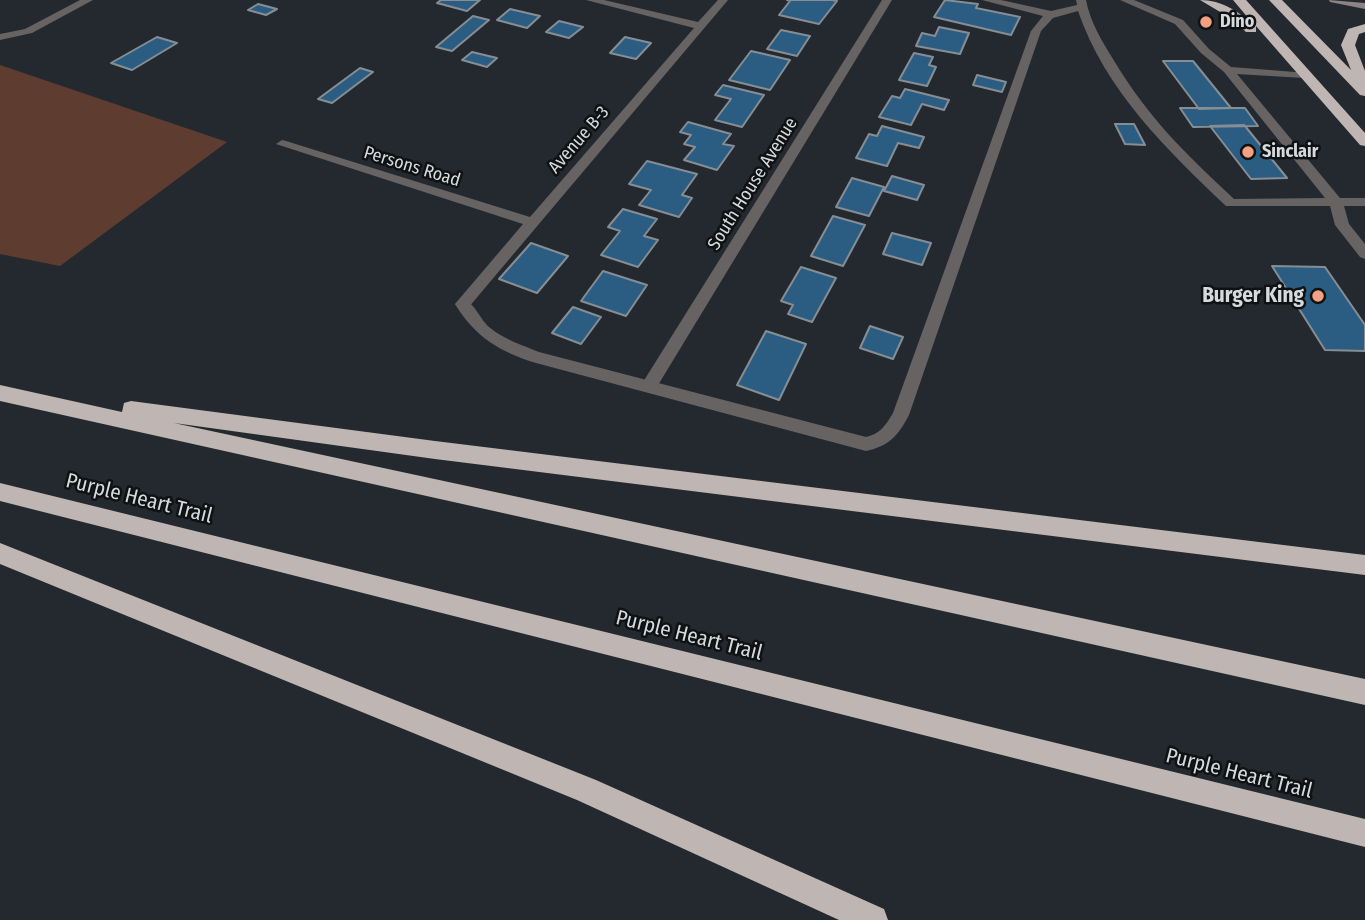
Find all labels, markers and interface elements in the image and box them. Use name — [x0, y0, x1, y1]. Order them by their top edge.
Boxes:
place label: Dino — [1220, 11, 1254, 33]
marker: Dino — [1198, 14, 1214, 30]
street label: Avenue B-3 — [544, 102, 614, 178]
street label: South House Avenue — [704, 114, 802, 254]
place label: Sinclair — [1262, 141, 1318, 163]
street label: Persons Road — [361, 142, 463, 192]
marker: Sinclair — [1240, 144, 1256, 160]
place label: Burger King — [1202, 283, 1304, 309]
marker: Burger King — [1310, 288, 1326, 304]
street label: Purple Heart Trail — [63, 469, 215, 529]
street label: Purple Heart Trail — [613, 606, 765, 666]
street label: Purple Heart Trail — [1163, 744, 1315, 804]

